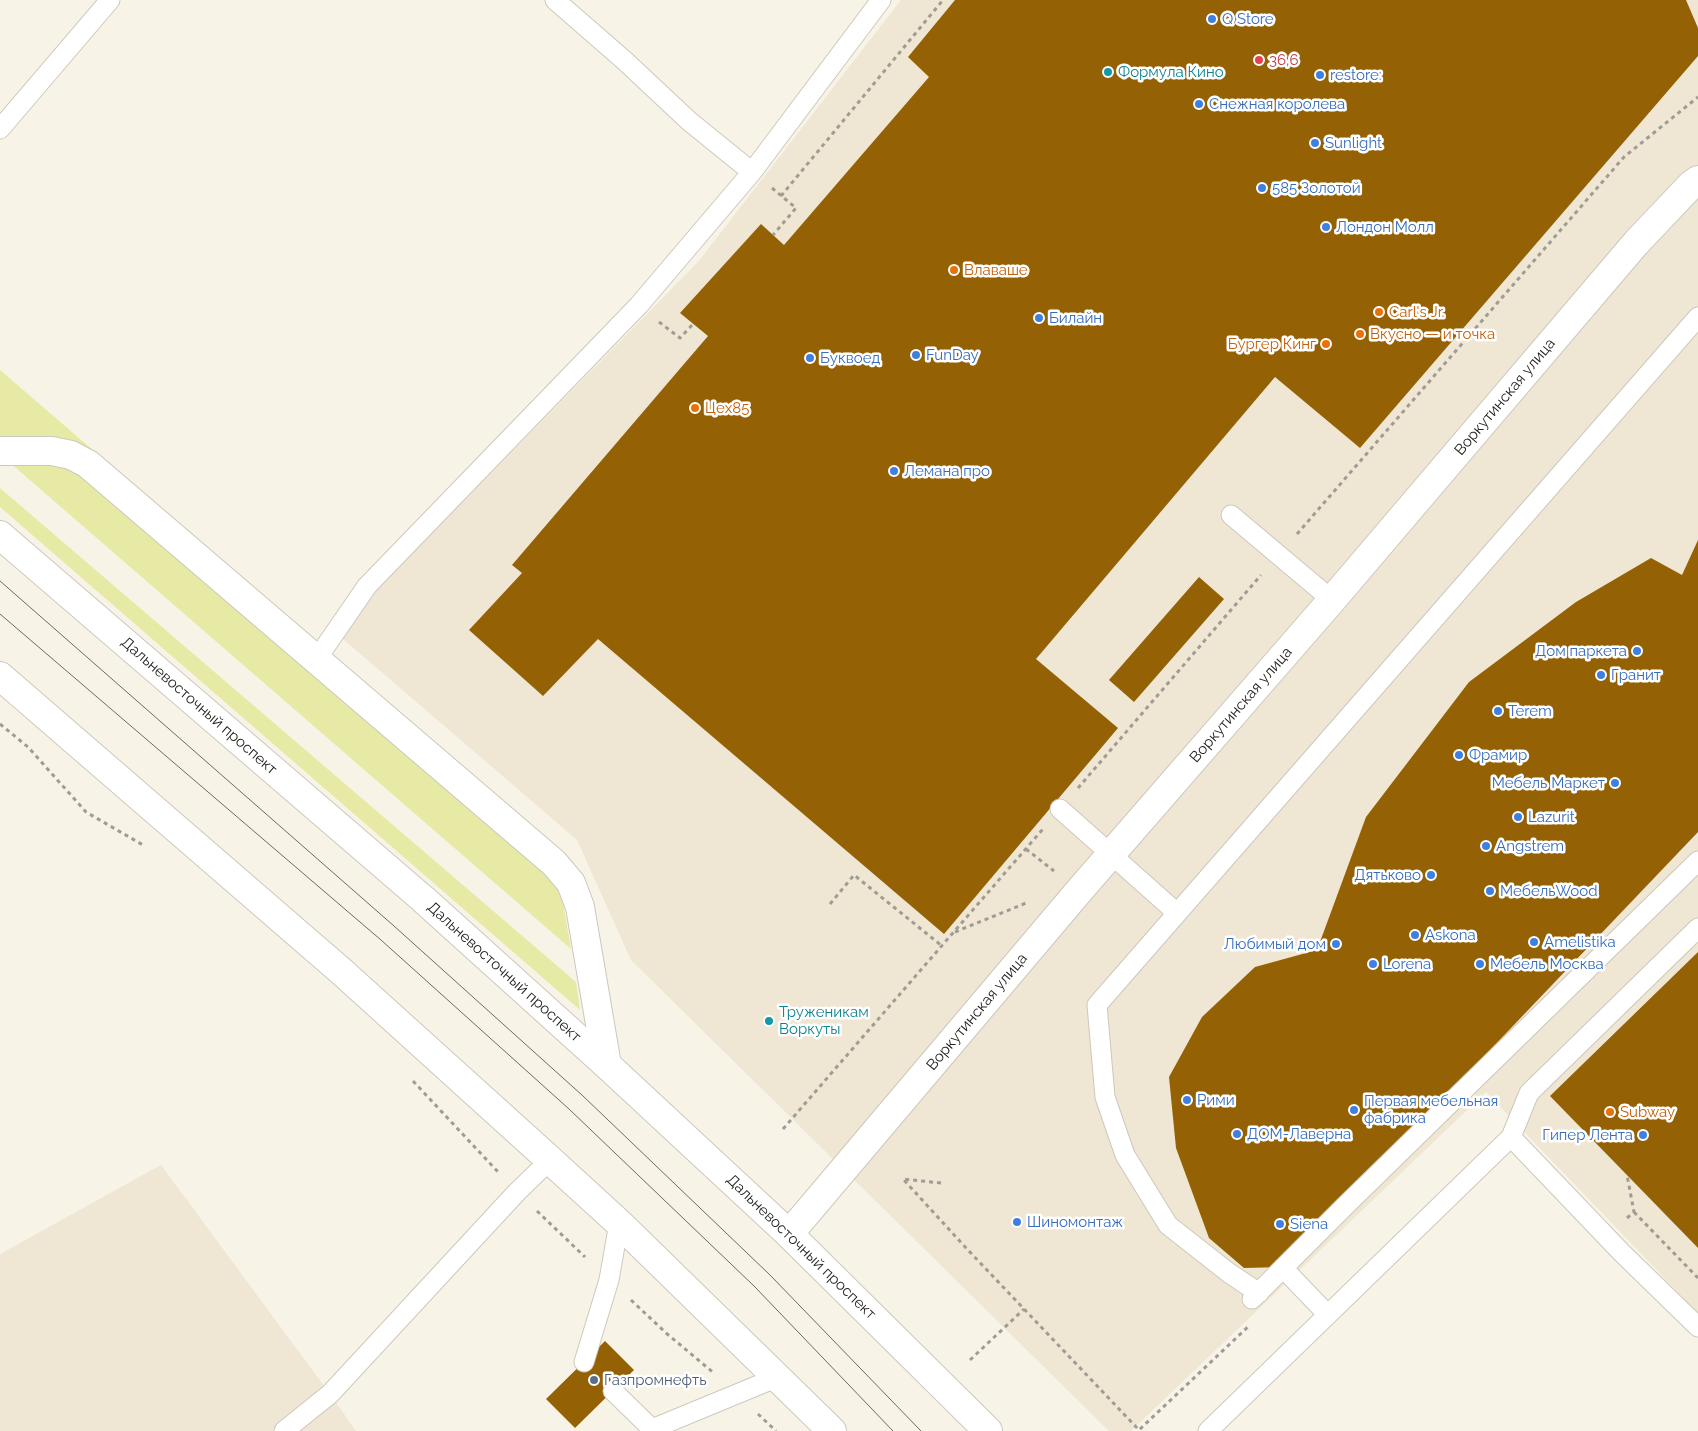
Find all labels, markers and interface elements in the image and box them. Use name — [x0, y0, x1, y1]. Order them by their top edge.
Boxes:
place label: Q Store — [1222, 10, 1274, 28]
marker: Q Store — [1206, 13, 1218, 25]
place label: 36,6 — [1269, 51, 1298, 69]
marker: 36,6 — [1253, 54, 1265, 66]
place label: Формула Кино — [1118, 63, 1224, 81]
marker: Формула Кино — [1102, 66, 1114, 78]
place label: restore: — [1330, 66, 1382, 84]
marker: restore: — [1314, 69, 1326, 81]
place label: Снежная королева — [1209, 95, 1345, 113]
marker: Снежная королева — [1193, 98, 1205, 110]
place label: Sunlight — [1325, 134, 1382, 152]
marker: Sunlight — [1309, 137, 1321, 149]
place label: 585 Золотой — [1272, 179, 1361, 197]
marker: 585 Золотой — [1256, 182, 1268, 194]
place label: Лондон Молл — [1336, 218, 1434, 236]
marker: Лондон Молл — [1320, 221, 1332, 233]
place label: Влаваше — [964, 261, 1028, 279]
marker: Влаваше — [948, 264, 960, 276]
place label: Carl's Jr. — [1389, 303, 1444, 321]
marker: Carl's Jr. — [1373, 306, 1385, 318]
place label: Билайн — [1049, 309, 1102, 327]
marker: Билайн — [1033, 312, 1045, 324]
place label: Вкусно — и точка — [1370, 325, 1495, 343]
marker: Вкусно — и точка — [1354, 328, 1366, 340]
place label: Бургер Кинг — [1228, 335, 1316, 353]
street label: Воркутинская улица — [1451, 335, 1559, 459]
marker: Бургер Кинг — [1320, 338, 1332, 350]
place label: FunDay — [926, 346, 979, 364]
place label: Буквоед — [820, 349, 880, 367]
marker: FunDay — [910, 349, 922, 361]
marker: Буквоед — [804, 352, 816, 364]
place label: Цех85 — [705, 399, 749, 417]
marker: Цех85 — [689, 402, 701, 414]
place label: Лемана про — [904, 462, 990, 480]
marker: Лемана про — [888, 465, 900, 477]
street label: Дальневосточный проспект — [117, 633, 281, 779]
place label: Дом паркета — [1535, 642, 1627, 660]
street label: Воркутинская улица — [1186, 644, 1296, 766]
marker: Дом паркета — [1631, 645, 1643, 657]
place label: Гранит — [1611, 666, 1661, 684]
marker: Гранит — [1595, 669, 1607, 681]
place label: Terem — [1508, 702, 1552, 720]
marker: Terem — [1492, 705, 1504, 717]
place label: Фрамир — [1469, 746, 1527, 764]
marker: Фрамир — [1453, 749, 1465, 761]
place label: Мебель Маркет — [1492, 774, 1605, 792]
marker: Мебель Маркет — [1609, 777, 1621, 789]
place label: Lazurit — [1528, 808, 1575, 826]
marker: Lazurit — [1512, 811, 1524, 823]
place label: Angstrem — [1496, 837, 1564, 855]
marker: Angstrem — [1480, 840, 1492, 852]
place label: Дятьково — [1354, 866, 1421, 884]
marker: Дятьково — [1425, 869, 1437, 881]
place label: МебельWood — [1500, 882, 1597, 900]
marker: МебельWood — [1484, 885, 1496, 897]
street label: Дальневосточный проспект — [423, 898, 585, 1046]
place label: Askona — [1425, 926, 1476, 944]
marker: Askona — [1409, 929, 1421, 941]
place label: Amelistika — [1544, 933, 1616, 951]
place label: Любимый дом — [1224, 935, 1326, 953]
marker: Amelistika — [1528, 936, 1540, 948]
marker: Любимый дом — [1330, 938, 1342, 950]
street label: Воркутинская улица — [923, 950, 1031, 1074]
place label: Lorena — [1383, 955, 1431, 973]
place label: Мебель Москва — [1490, 955, 1604, 973]
marker: Lorena — [1367, 958, 1379, 970]
marker: Мебель Москва — [1474, 958, 1486, 970]
place label: Труженикам Воркуты — [779, 1003, 869, 1038]
marker: Труженикам Воркуты — [763, 1015, 775, 1027]
place label: Рими — [1197, 1091, 1235, 1109]
place label: Первая мебельная фабрика — [1364, 1092, 1498, 1127]
marker: Рими — [1181, 1094, 1193, 1106]
place label: Subway — [1620, 1103, 1675, 1121]
marker: Первая мебельная фабрика — [1348, 1104, 1360, 1116]
marker: Subway — [1604, 1106, 1616, 1118]
place label: ДОМ-Лаверна — [1247, 1125, 1351, 1143]
place label: Гипер Лента — [1542, 1126, 1633, 1144]
marker: ДОМ-Лаверна — [1231, 1128, 1243, 1140]
marker: Гипер Лента — [1637, 1129, 1649, 1141]
street label: Дальневосточный проспект — [723, 1171, 879, 1323]
place label: Шиномонтаж — [1027, 1213, 1123, 1231]
place label: Siena — [1290, 1215, 1328, 1233]
marker: Шиномонтаж — [1011, 1216, 1023, 1228]
marker: Siena — [1274, 1218, 1286, 1230]
place label: Газпромнефть — [604, 1371, 707, 1389]
marker: Газпромнефть — [588, 1374, 600, 1386]

